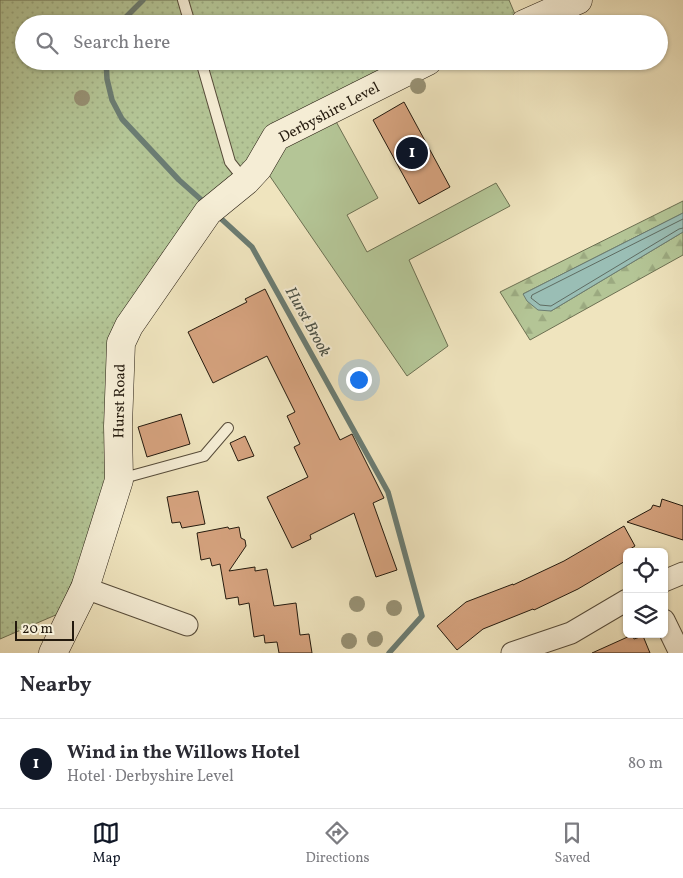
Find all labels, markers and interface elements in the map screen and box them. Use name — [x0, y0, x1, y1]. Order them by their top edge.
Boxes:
search box — [15, 15, 668, 70]
icon: search — [33, 29, 61, 57]
text: Search here — [73, 30, 170, 56]
street label: Derbyshire Level — [276, 78, 384, 149]
pin: 1 — [396, 134, 428, 172]
water label: Hurst Brook — [279, 283, 336, 361]
street label: Hurst Road — [109, 364, 132, 439]
your location — [346, 367, 372, 393]
map controls — [623, 548, 668, 638]
button: locate — [623, 548, 668, 593]
button: layers — [623, 593, 668, 638]
scale bar — [15, 618, 74, 641]
text: 20 m — [22, 620, 53, 639]
text: Nearby — [20, 671, 91, 700]
text: Wind in the Willows Hotel — [67, 740, 300, 766]
text: 1 — [33, 753, 39, 775]
text: 80 m — [628, 753, 663, 775]
text: Hotel · Derbyshire Level — [67, 766, 234, 788]
tab: Map — [92, 819, 120, 868]
tab: Directions — [305, 819, 370, 868]
tab: Saved — [554, 819, 591, 868]

